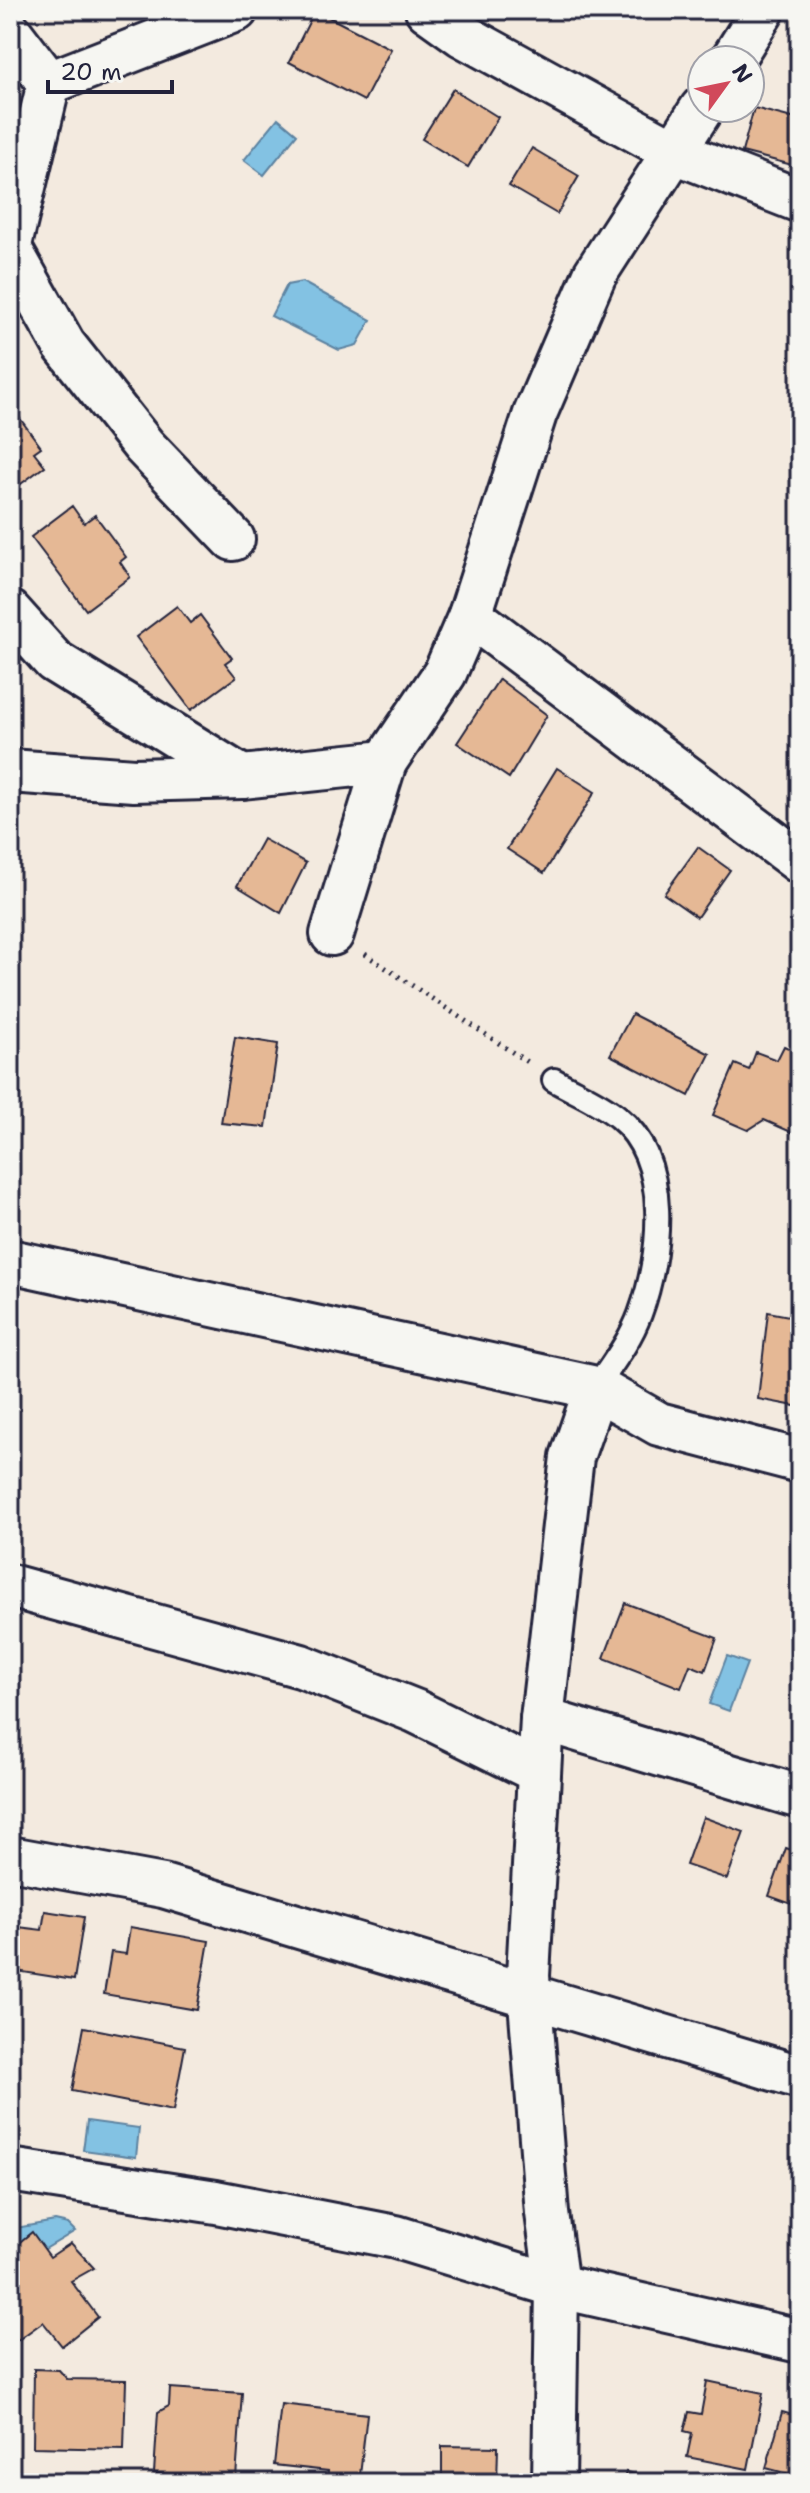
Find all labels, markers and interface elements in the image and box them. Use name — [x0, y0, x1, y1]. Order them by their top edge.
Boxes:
scale bar — [48, 44, 172, 94]
north arrow — [686, 44, 766, 124]
text: 20 m — [60, 56, 122, 88]
text: N — [725, 58, 759, 89]

